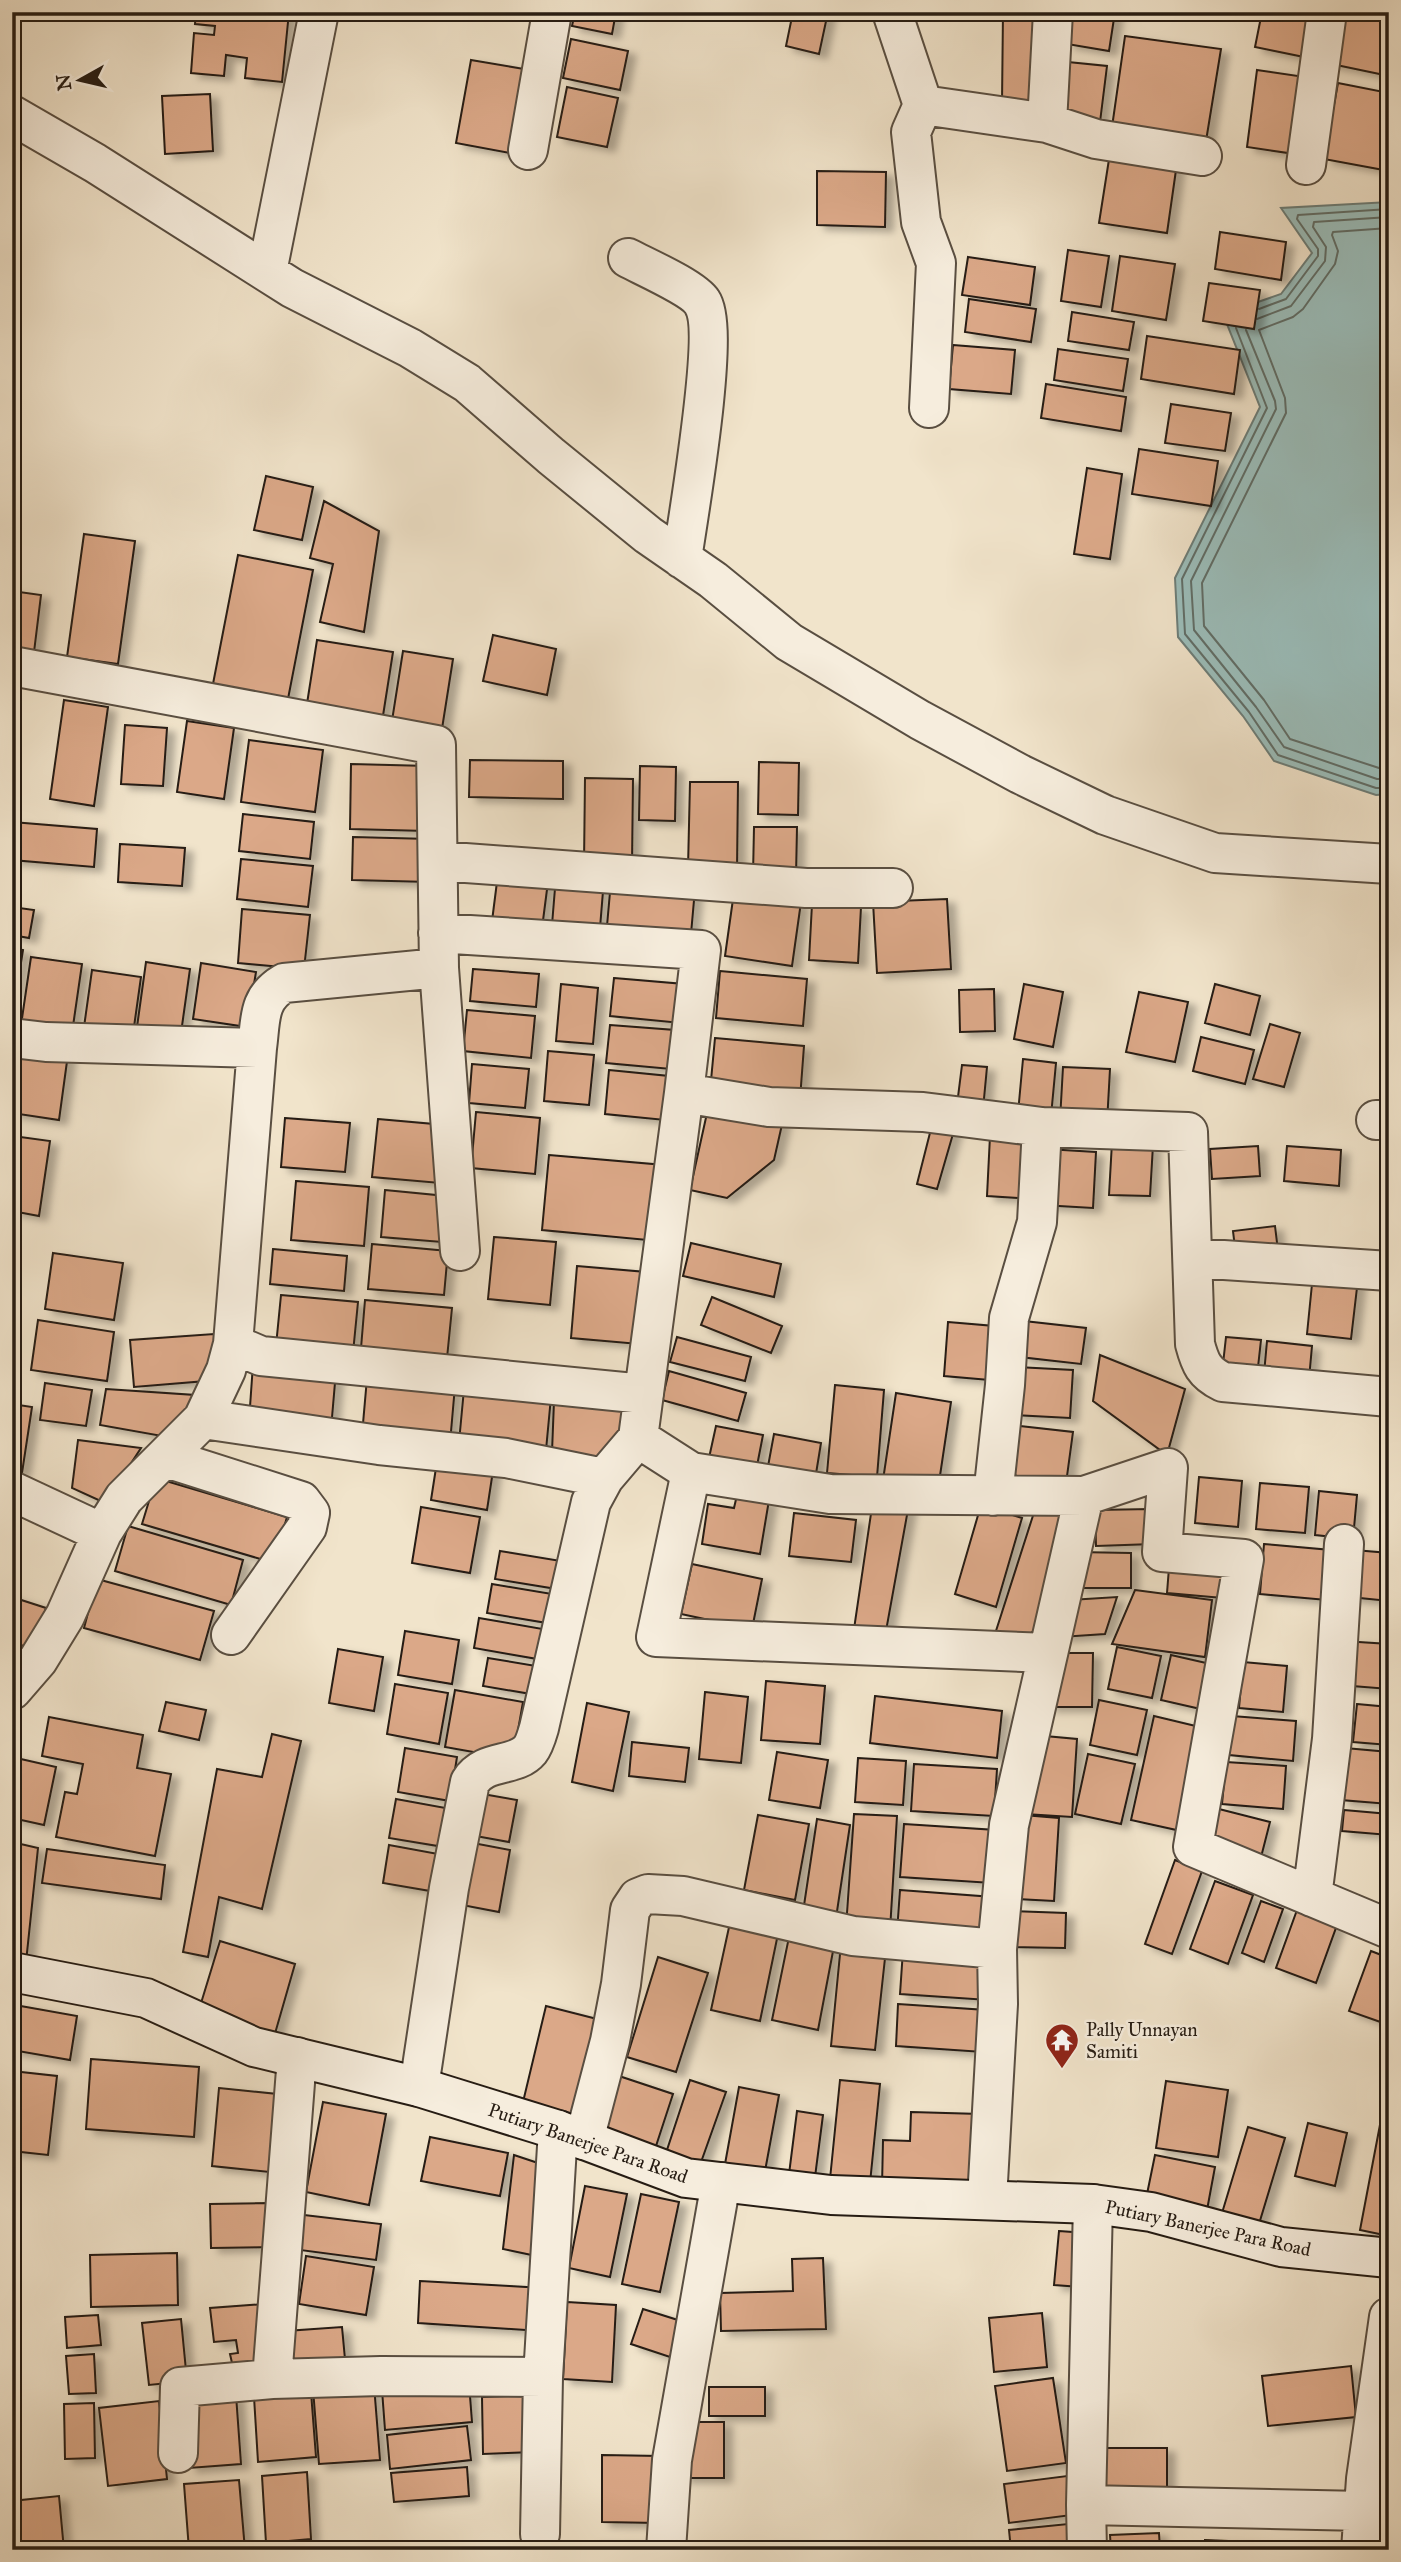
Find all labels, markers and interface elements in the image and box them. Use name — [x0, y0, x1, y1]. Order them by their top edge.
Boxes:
north arrow — [46, 46, 116, 116]
text: N — [51, 73, 76, 92]
place label: Pally Unnayan Samiti — [1086, 2018, 1198, 2063]
temple icon: Pally Unnayan Samiti — [1043, 2021, 1081, 2070]
street label: Putiary Banerjee Para Road — [485, 2098, 691, 2188]
street label: Putiary Banerjee Para Road — [1103, 2195, 1313, 2261]

